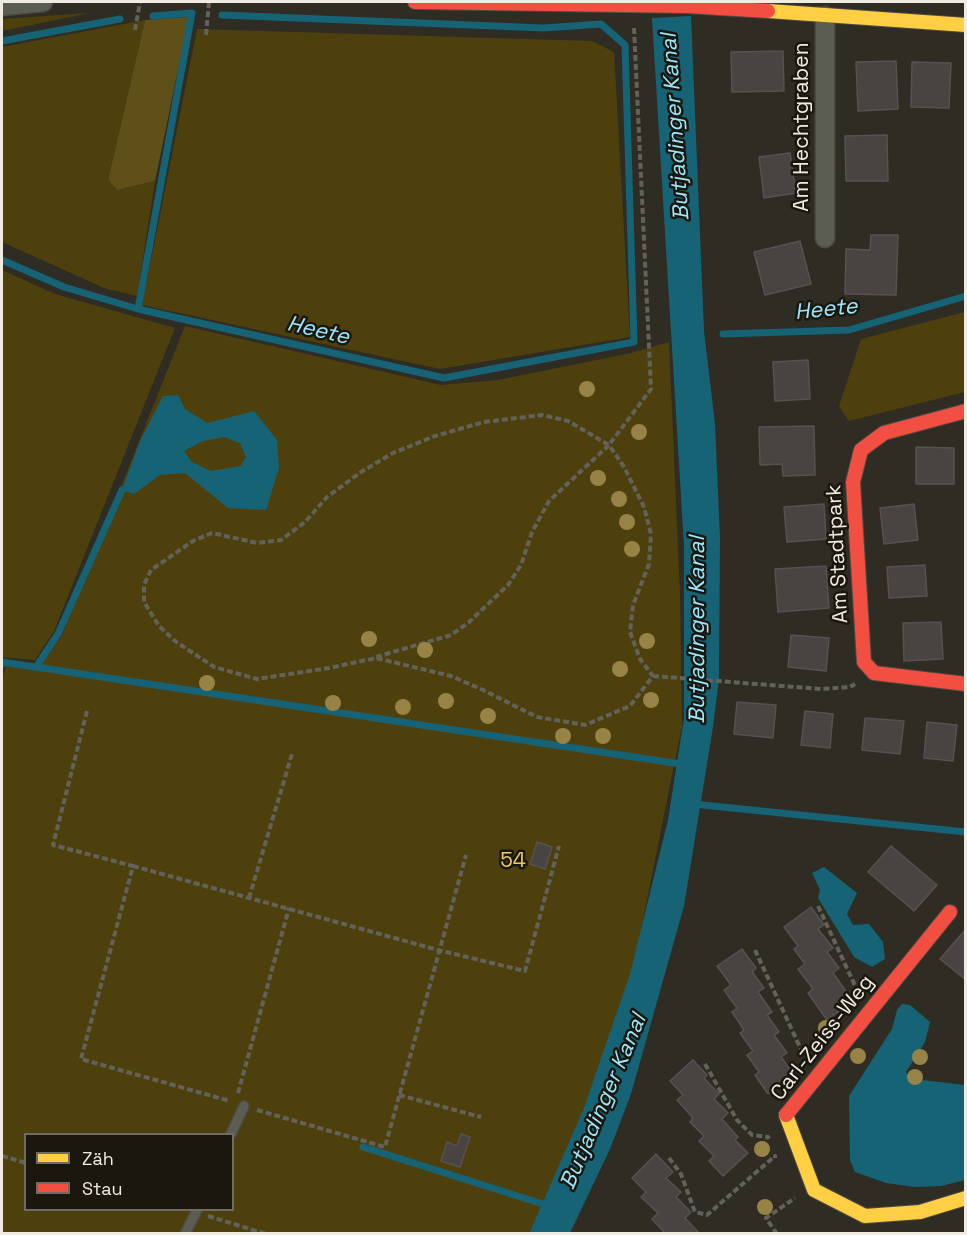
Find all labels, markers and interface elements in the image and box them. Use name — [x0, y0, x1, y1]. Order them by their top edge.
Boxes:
water label: Butjadinger Kanal — [656, 32, 696, 222]
street label: Am Hechtgraben — [789, 42, 815, 212]
water label: Heete — [793, 294, 859, 326]
water label: Heete — [284, 311, 352, 351]
street label: Am Stadtpark — [822, 484, 854, 624]
water label: Butjadinger Kanal — [685, 536, 711, 724]
park label: 54 — [500, 848, 526, 874]
street label: Carl-Zeiss-Weg — [766, 970, 880, 1106]
water label: Butjadinger Kanal — [555, 1010, 653, 1194]
legend — [24, 1133, 234, 1211]
text: Zäh — [82, 1147, 114, 1170]
text: Stau — [82, 1177, 122, 1200]

